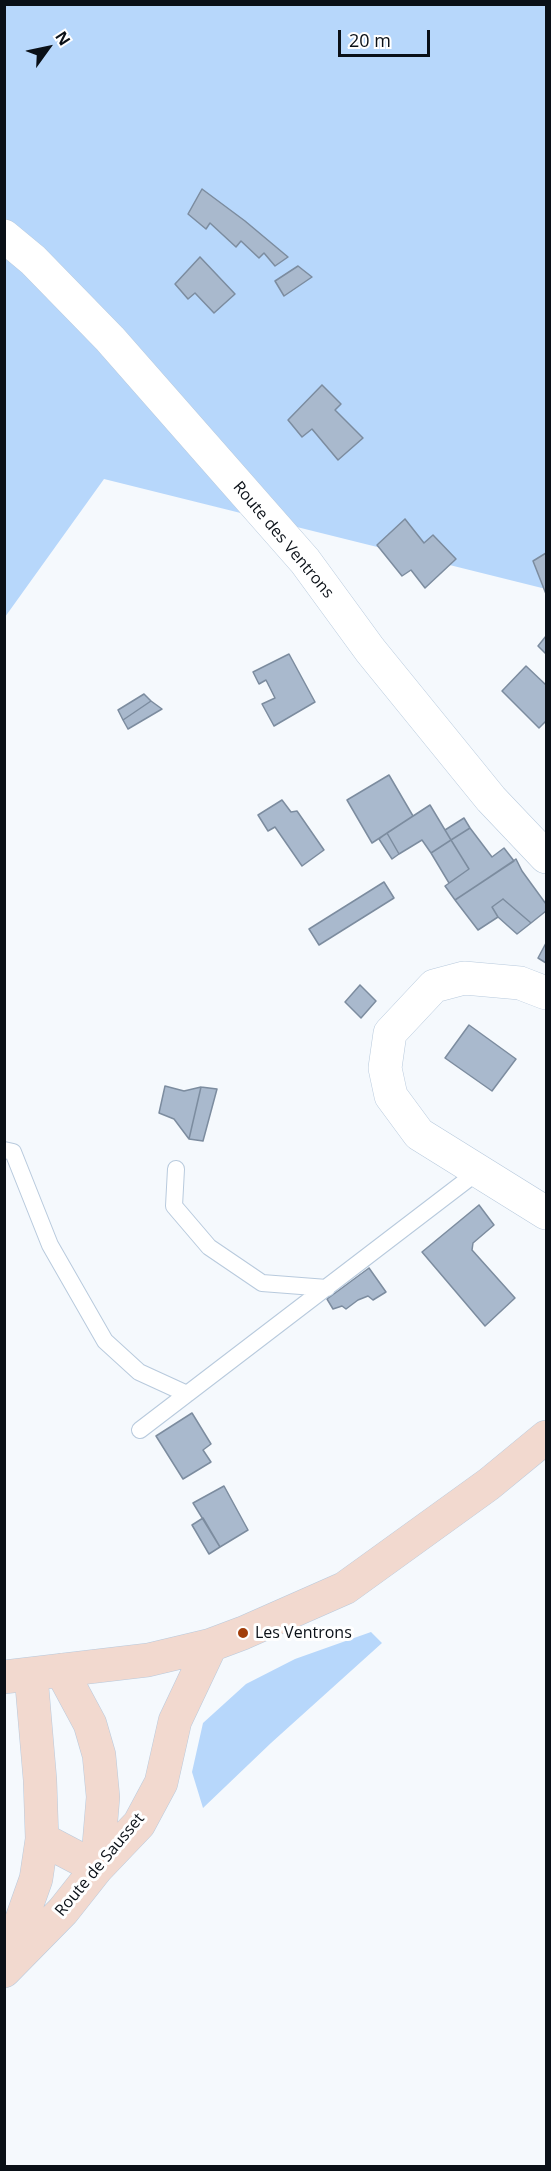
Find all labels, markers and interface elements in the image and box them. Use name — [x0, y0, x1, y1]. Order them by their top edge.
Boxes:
north arrow — [18, 18, 78, 78]
scale bar — [341, 18, 432, 56]
text: N — [50, 27, 76, 50]
text: 20 m — [349, 28, 391, 52]
street label: Route des Ventrons — [229, 478, 337, 602]
place label: Les Ventrons — [255, 1623, 352, 1643]
marker: Les Ventrons — [236, 1626, 250, 1640]
street label: Route de Sausset — [51, 1810, 149, 1920]

